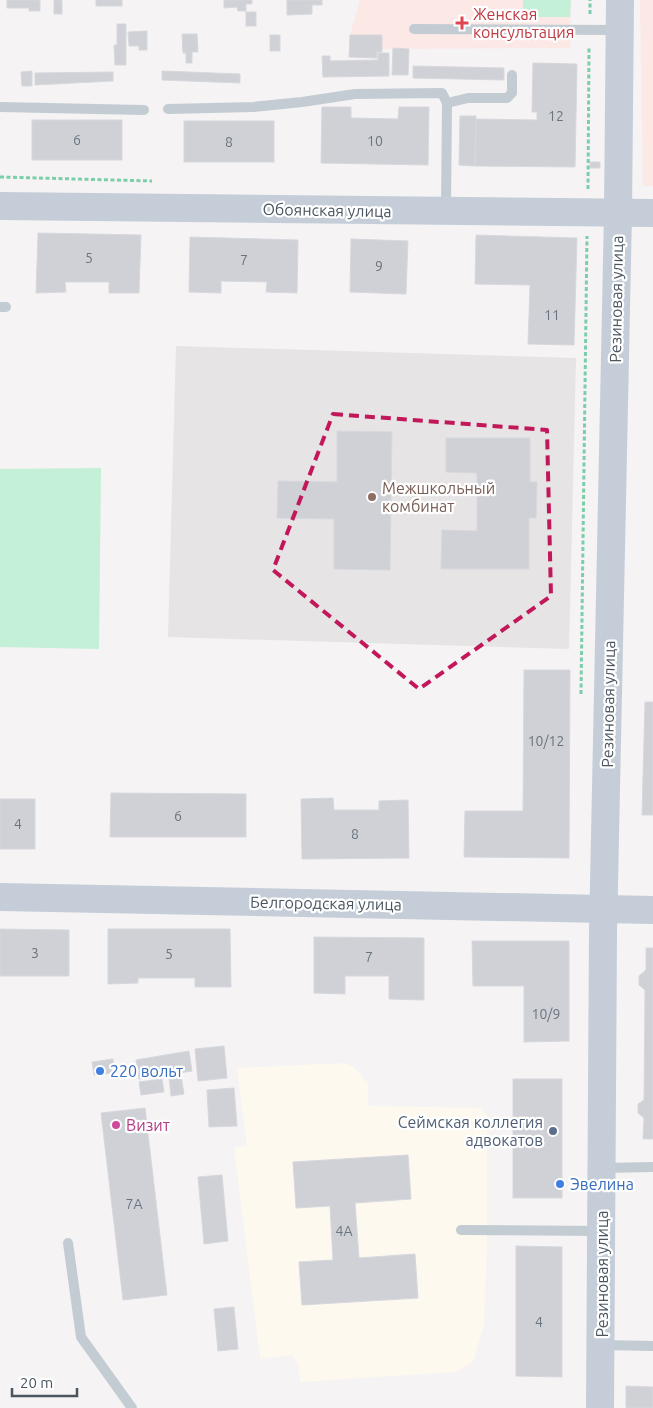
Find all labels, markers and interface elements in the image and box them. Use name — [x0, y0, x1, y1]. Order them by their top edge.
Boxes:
place label: Женская консультация — [473, 5, 574, 41]
marker: Женская консультация — [455, 16, 469, 30]
house number: 12 — [548, 108, 564, 124]
house number: 6 — [73, 132, 81, 148]
house number: 10 — [367, 133, 383, 149]
house number: 8 — [225, 134, 233, 150]
street label: Обоянская улица — [262, 200, 392, 220]
street label: Резиновая улица — [606, 235, 626, 363]
house number: 5 — [85, 250, 93, 266]
house number: 7 — [240, 252, 248, 268]
house number: 9 — [375, 258, 383, 274]
house number: 11 — [544, 307, 560, 323]
place label: Межшкольный комбинат — [382, 479, 495, 515]
marker: Межшкольный комбинат — [366, 491, 378, 503]
street label: Резиновая улица — [598, 640, 618, 768]
house number: 10/12 — [528, 733, 564, 749]
house number: 6 — [174, 808, 182, 824]
house number: 4 — [14, 816, 22, 832]
house number: 8 — [351, 826, 359, 842]
street label: Белгородская улица — [250, 893, 402, 913]
house number: 3 — [31, 945, 39, 961]
house number: 5 — [165, 946, 173, 962]
house number: 7 — [365, 949, 373, 965]
house number: 10/9 — [532, 1006, 560, 1022]
place label: 220 вольт — [110, 1062, 183, 1080]
marker: 220 вольт — [94, 1065, 106, 1077]
place label: Сеймская коллегия адвокатов — [398, 1113, 543, 1149]
place label: Визит — [126, 1116, 170, 1134]
marker: Визит — [110, 1119, 122, 1131]
marker: Сеймская коллегия адвокатов — [547, 1125, 559, 1137]
place label: Эвелина — [570, 1175, 634, 1193]
marker: Эвелина — [554, 1178, 566, 1190]
house number: 7А — [126, 1196, 143, 1212]
street label: Резиновая улица — [593, 1210, 611, 1338]
house number: 4А — [336, 1223, 353, 1239]
house number: 4 — [535, 1314, 543, 1330]
scale bar — [12, 1366, 78, 1398]
text: 20 m — [20, 1374, 53, 1391]

